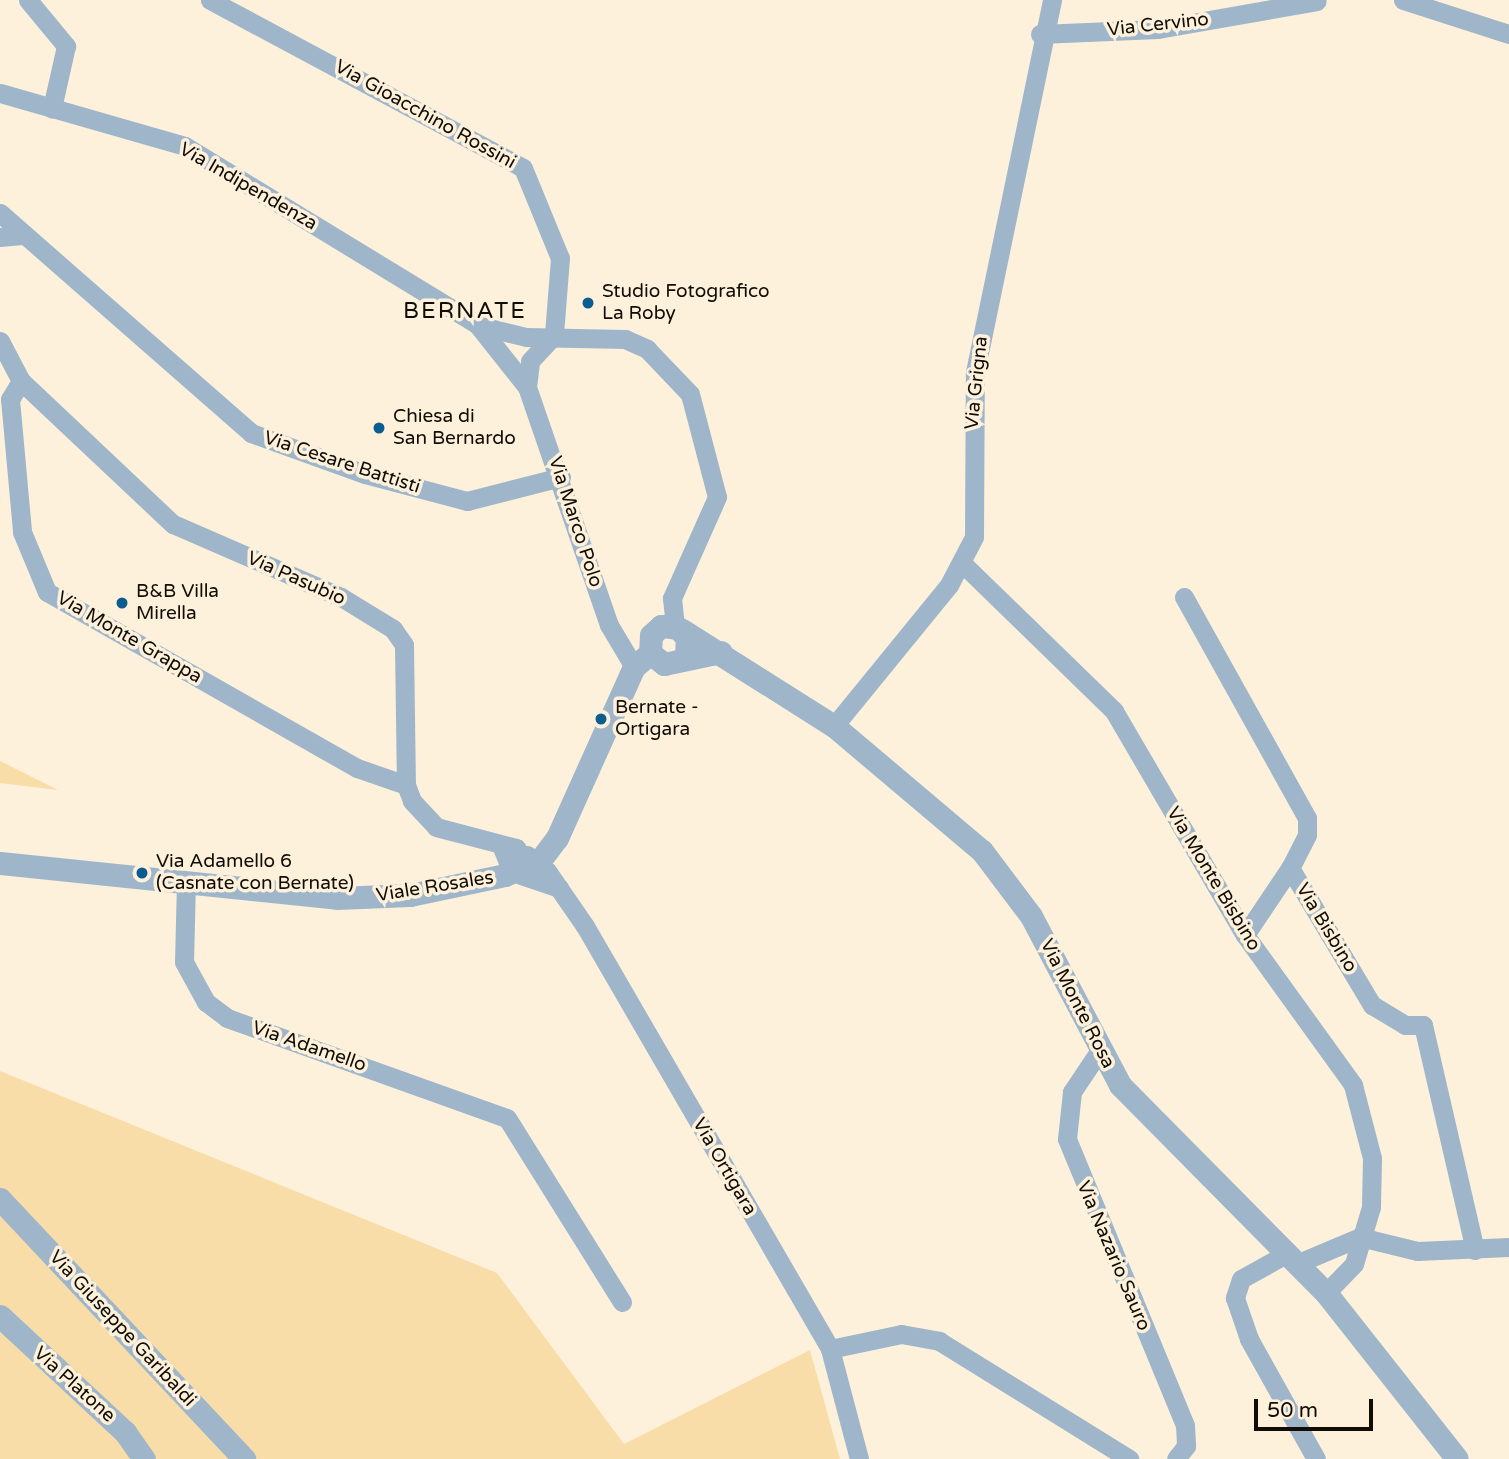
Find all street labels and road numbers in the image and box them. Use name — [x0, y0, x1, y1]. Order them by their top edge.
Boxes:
street label: Via Cervino — [1106, 8, 1210, 42]
street label: Via Gioacchino Rossini — [330, 56, 520, 174]
street label: Via Indipendenza — [175, 138, 321, 236]
street label: Via Grigna — [961, 335, 993, 431]
street label: Via Cesare Battisti — [261, 427, 423, 499]
street label: Via Marco Polo — [543, 454, 607, 590]
street label: Via Pasubio — [243, 547, 349, 611]
street label: Via Monte Grappa — [52, 587, 206, 689]
street label: Via Monte Bisbino — [1161, 803, 1265, 955]
street label: Viale Rosales — [375, 866, 495, 908]
street label: Via Bisbino — [1290, 879, 1362, 977]
street label: Via Monte Rosa — [1035, 936, 1119, 1072]
street label: Via Adamello — [249, 1017, 369, 1077]
street label: Via Ortigara — [687, 1114, 761, 1220]
street label: Via Nazario Sauro — [1071, 1178, 1155, 1334]
street label: Via Giuseppe Garibaldi — [44, 1246, 200, 1412]
street label: Via Platone — [28, 1342, 120, 1428]

